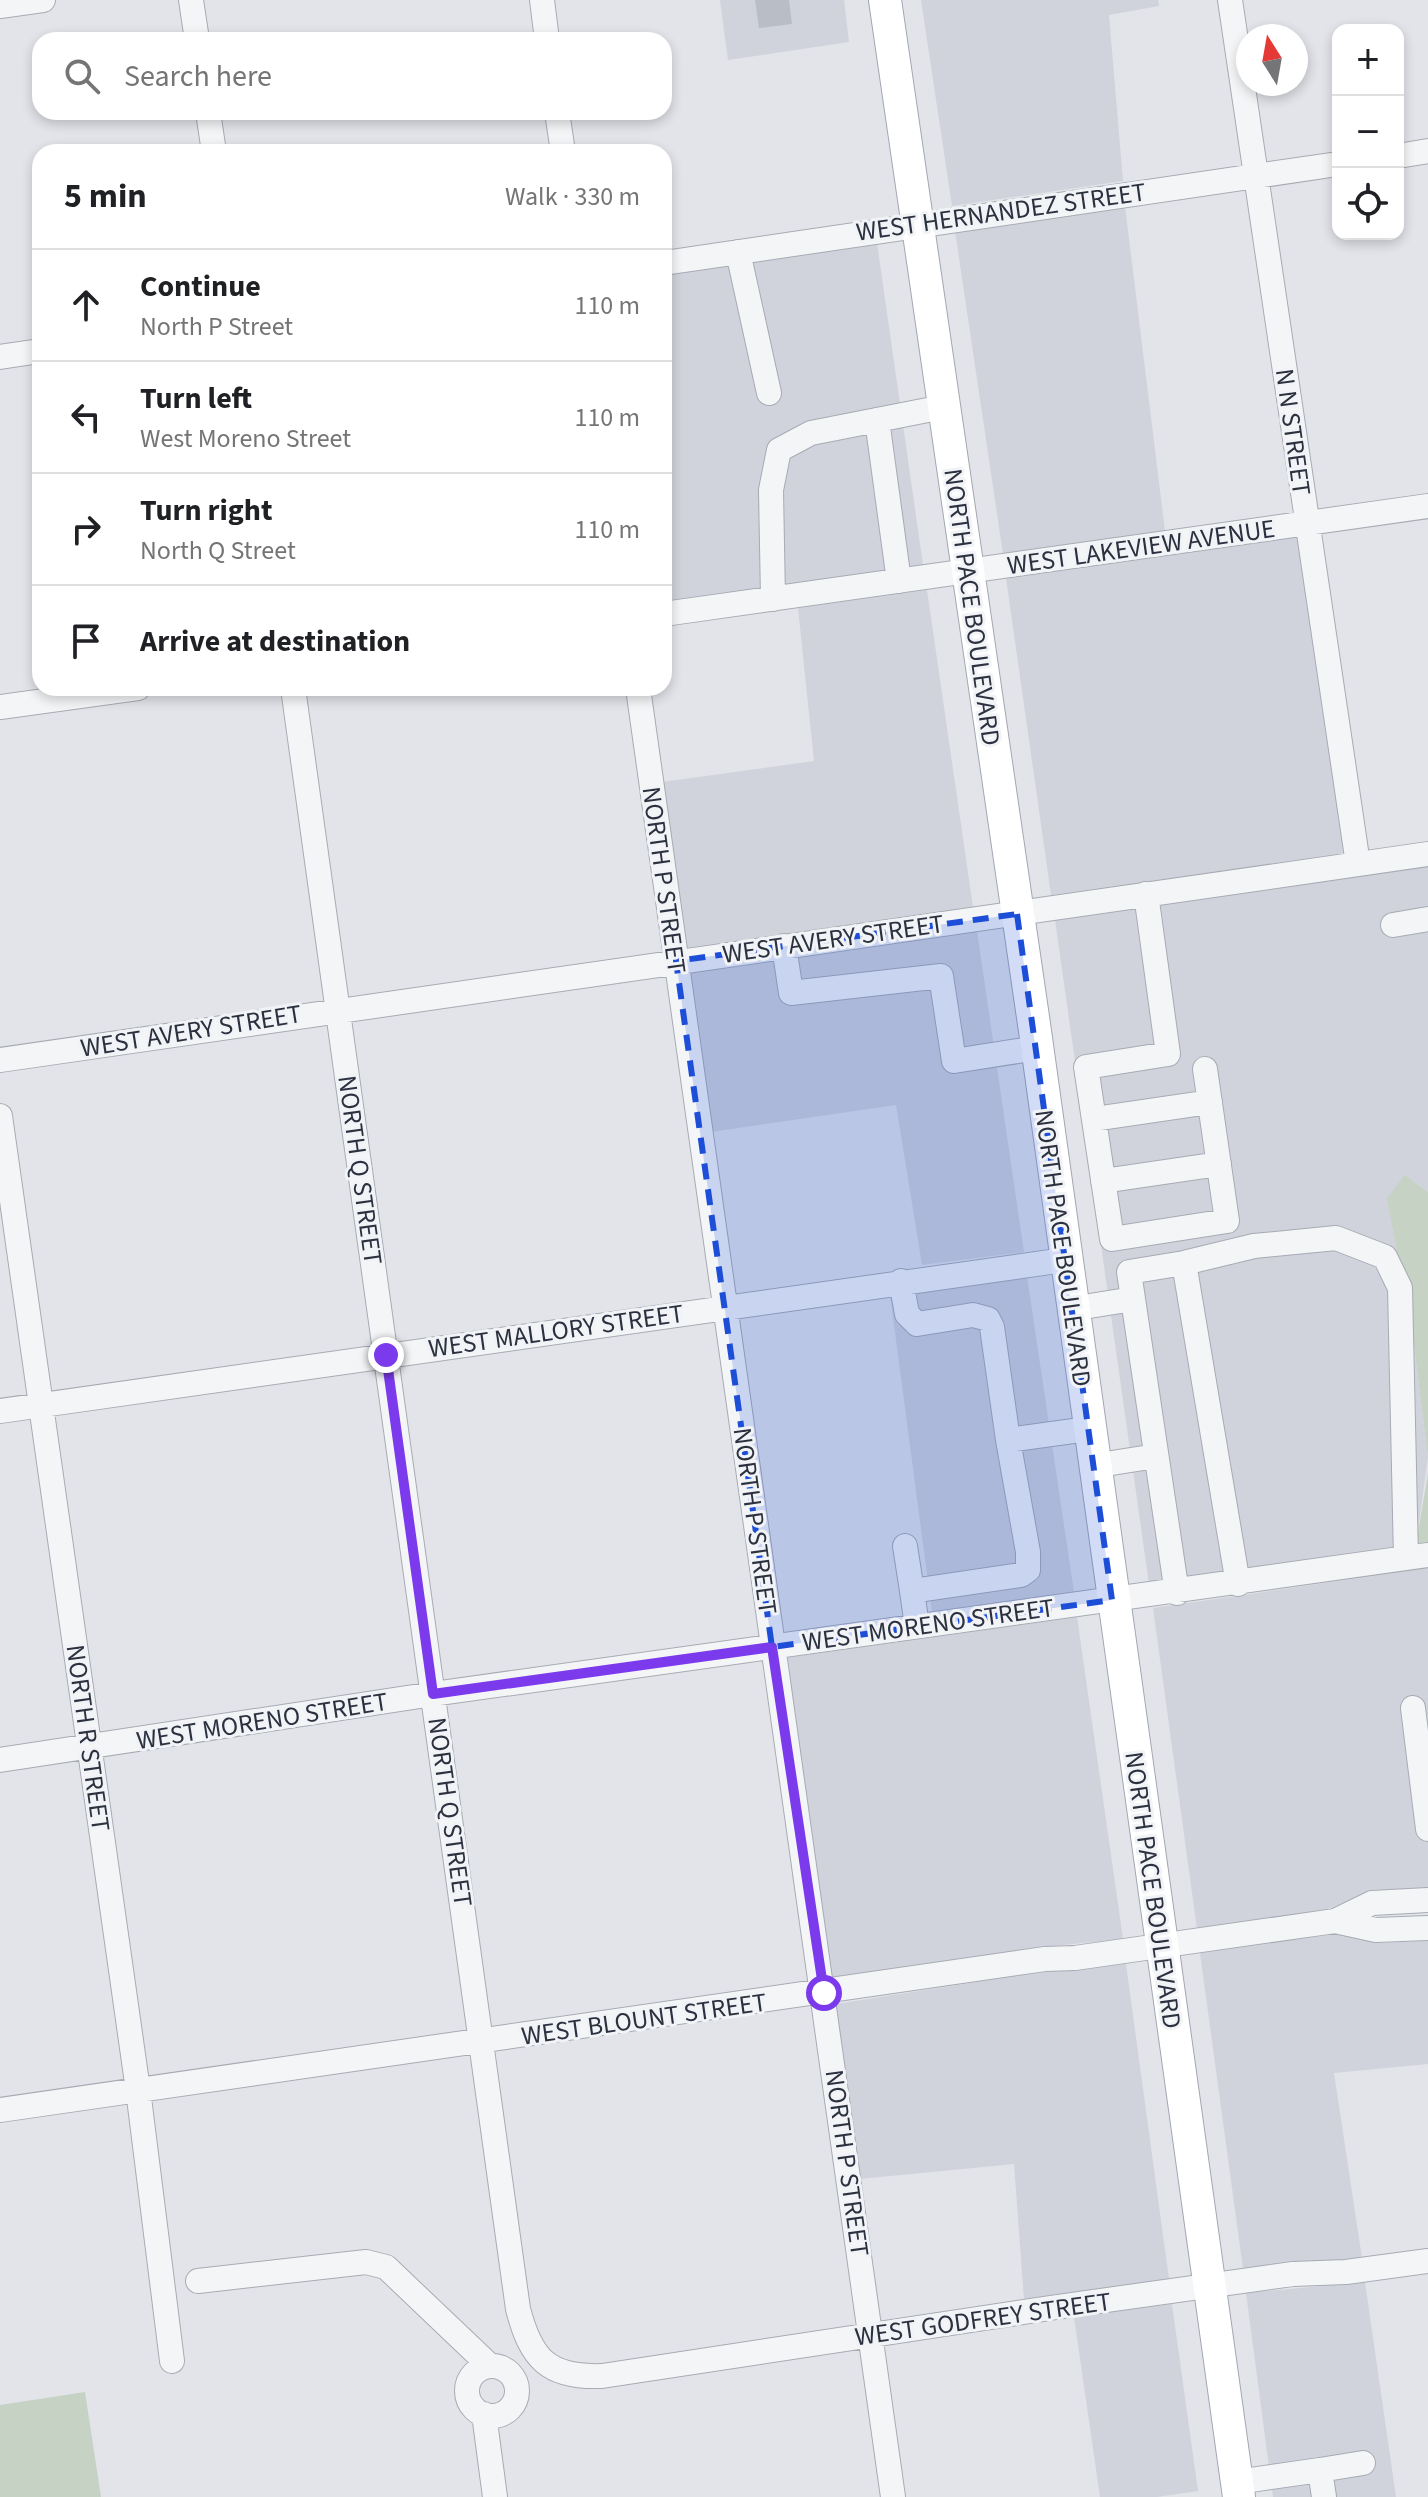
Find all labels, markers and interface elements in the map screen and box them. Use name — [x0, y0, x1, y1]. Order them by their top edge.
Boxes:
north arrow — [1236, 24, 1308, 96]
map controls — [1332, 24, 1404, 240]
button: + — [1332, 24, 1404, 96]
search box — [32, 32, 672, 120]
icon: search — [60, 54, 104, 98]
text: Search here — [124, 55, 272, 98]
button: − — [1332, 96, 1404, 168]
button: locate — [1332, 168, 1404, 240]
text: 5 min — [64, 172, 147, 221]
street label: WEST HERNANDEZ STREET — [854, 173, 1148, 251]
text: Walk · 330 m — [505, 178, 640, 215]
text: Continue — [140, 265, 261, 308]
icon: ahead — [64, 283, 108, 327]
text: 110 m — [574, 287, 640, 324]
text: North P Street — [140, 308, 293, 345]
street label: N N STREET — [1266, 366, 1320, 498]
text: Turn left — [140, 377, 252, 420]
icon: left — [64, 395, 108, 439]
text: 110 m — [574, 399, 640, 436]
text: West Moreno Street — [140, 420, 351, 457]
street label: NORTH PACE BOULEVARD — [934, 466, 1010, 748]
text: Turn right — [140, 489, 272, 532]
icon: right — [64, 507, 108, 551]
street label: WEST LAKEVIEW AVENUE — [1005, 510, 1277, 584]
text: 110 m — [574, 511, 640, 548]
text: North Q Street — [140, 532, 296, 569]
icon: arrive — [64, 619, 108, 663]
text: Arrive at destination — [140, 620, 410, 663]
street label: NORTH P STREET — [633, 784, 695, 976]
street label: WEST AVERY STREET — [720, 905, 946, 973]
street label: WEST AVERY STREET — [78, 995, 304, 1067]
street label: NORTH Q STREET — [328, 1073, 392, 1267]
street label: NORTH PACE BOULEVARD — [1025, 1107, 1101, 1389]
street label: WEST MALLORY STREET — [426, 1295, 686, 1367]
route end — [368, 1337, 404, 1373]
street label: NORTH P STREET — [724, 1425, 786, 1617]
street label: WEST MORENO STREET — [800, 1589, 1056, 1661]
street label: NORTH R STREET — [57, 1642, 119, 1834]
street label: WEST MORENO STREET — [134, 1683, 390, 1759]
street label: NORTH Q STREET — [418, 1715, 482, 1909]
street label: NORTH PACE BOULEVARD — [1115, 1749, 1191, 2031]
route start — [806, 1975, 842, 2011]
street label: WEST BLOUNT STREET — [519, 1983, 769, 2055]
street label: NORTH P STREET — [816, 2067, 878, 2259]
street label: WEST GODFREY STREET — [853, 2283, 1114, 2355]

